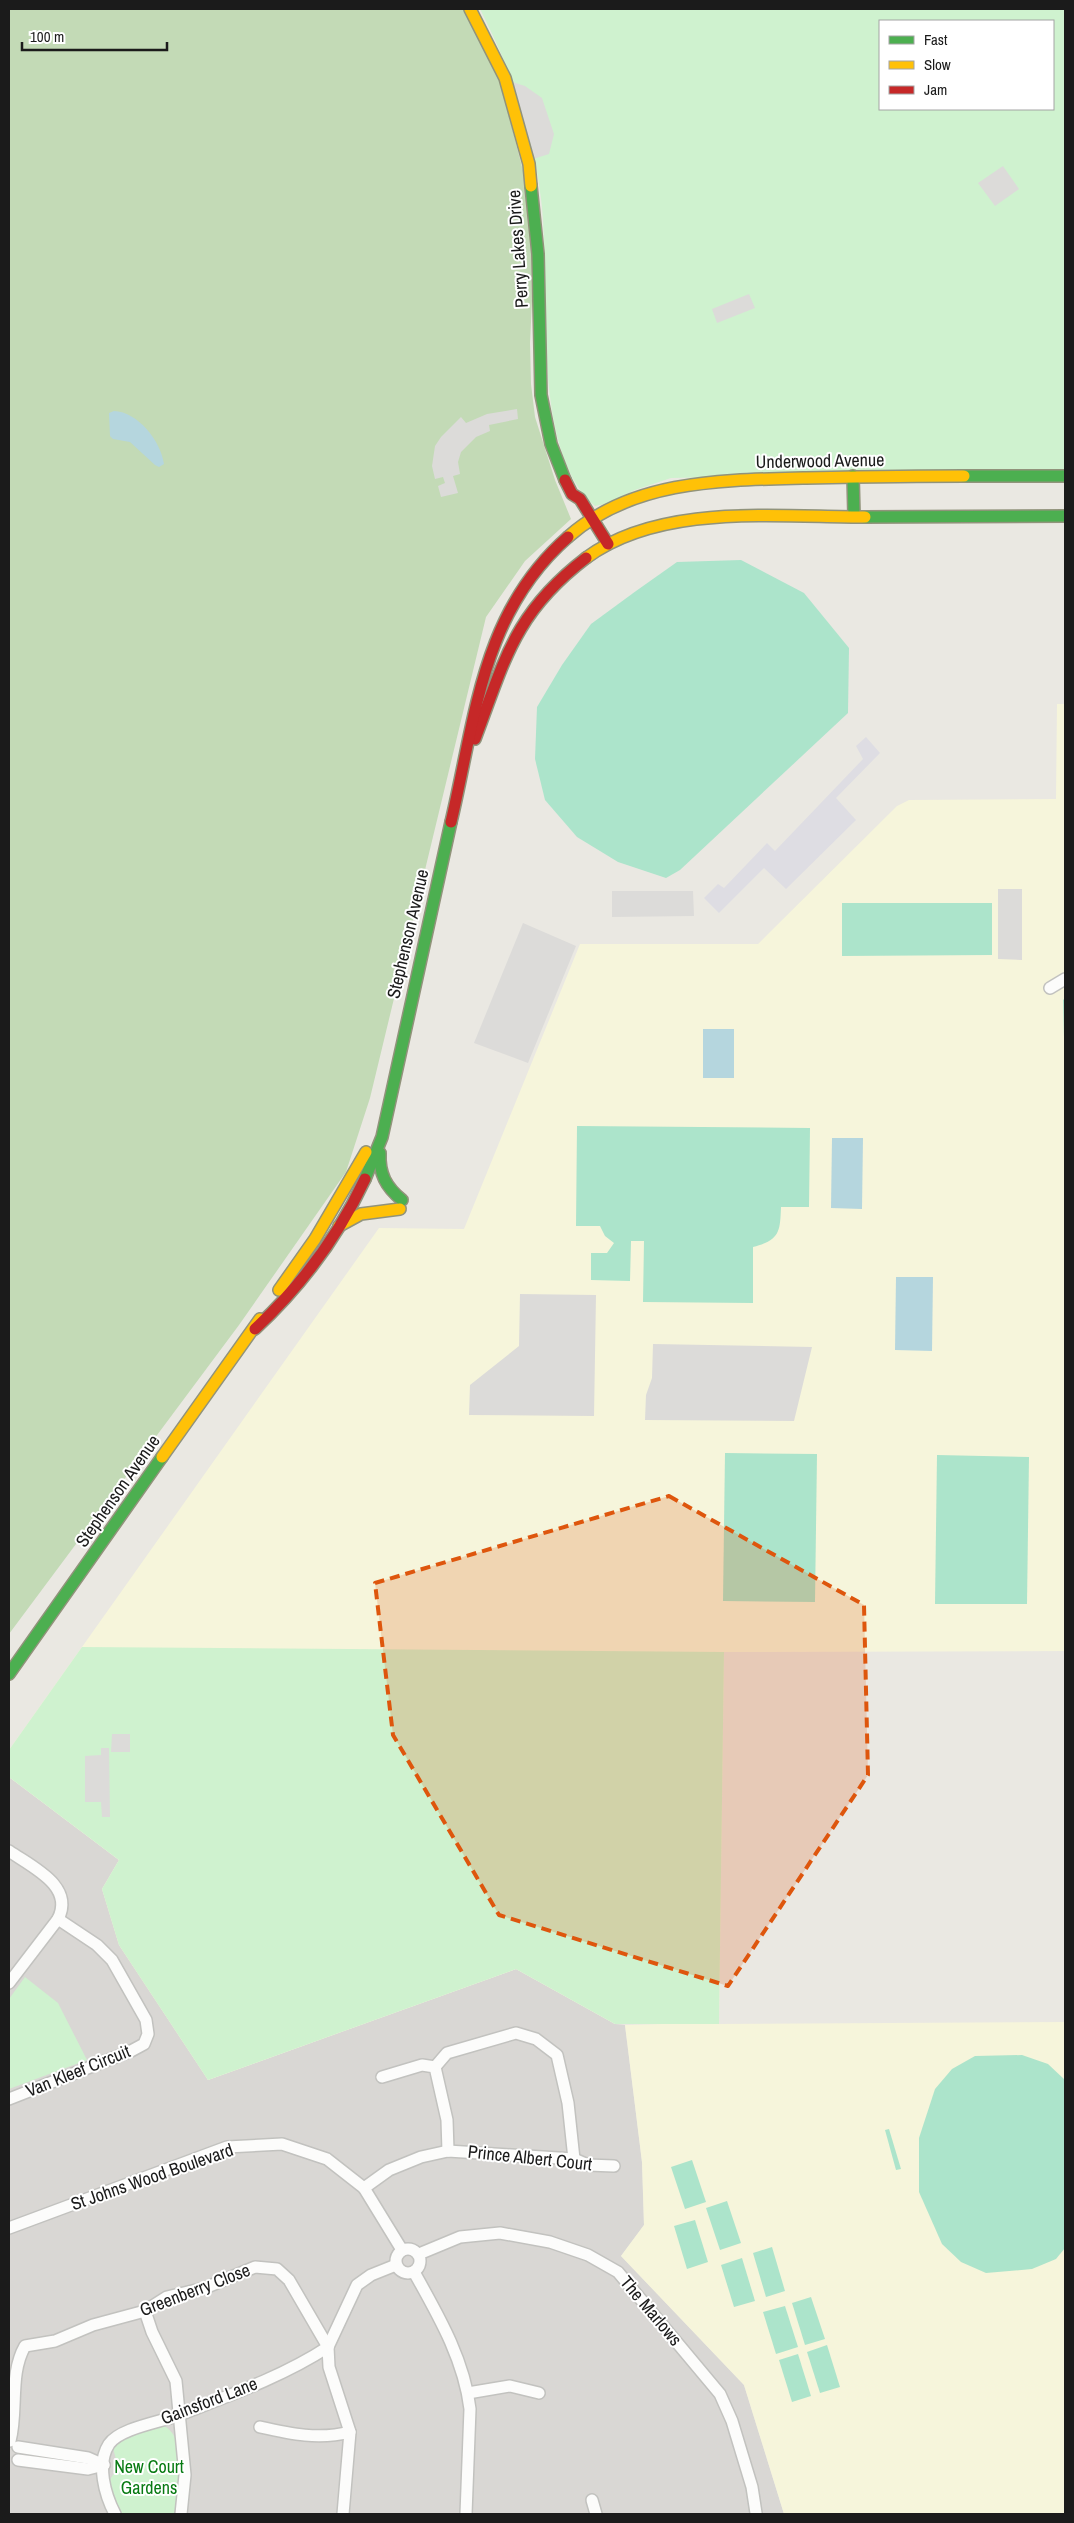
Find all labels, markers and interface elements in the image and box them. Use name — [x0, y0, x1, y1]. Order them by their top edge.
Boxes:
scale bar — [22, 20, 168, 52]
legend — [879, 20, 1054, 110]
text: 100 m — [30, 26, 64, 47]
text: Fast — [924, 29, 948, 50]
text: Slow — [924, 54, 951, 75]
text: Jam — [924, 79, 947, 100]
street label: Perry Lakes Drive — [501, 189, 534, 309]
street label: Underwood Avenue — [755, 447, 884, 474]
street label: Stephenson Avenue — [380, 867, 435, 1001]
street label: Stephenson Avenue — [70, 1430, 166, 1552]
street label: Van Kleef Circuit — [22, 2038, 134, 2103]
street label: St Johns Wood Boulevard — [67, 2137, 236, 2216]
street label: Prince Albert Court — [467, 2139, 593, 2176]
street label: Greenberry Close — [136, 2257, 254, 2322]
street label: The Marlows — [615, 2270, 688, 2351]
street label: Gainsford Lane — [157, 2371, 261, 2430]
park label: New Court Gardens — [114, 2454, 184, 2500]

